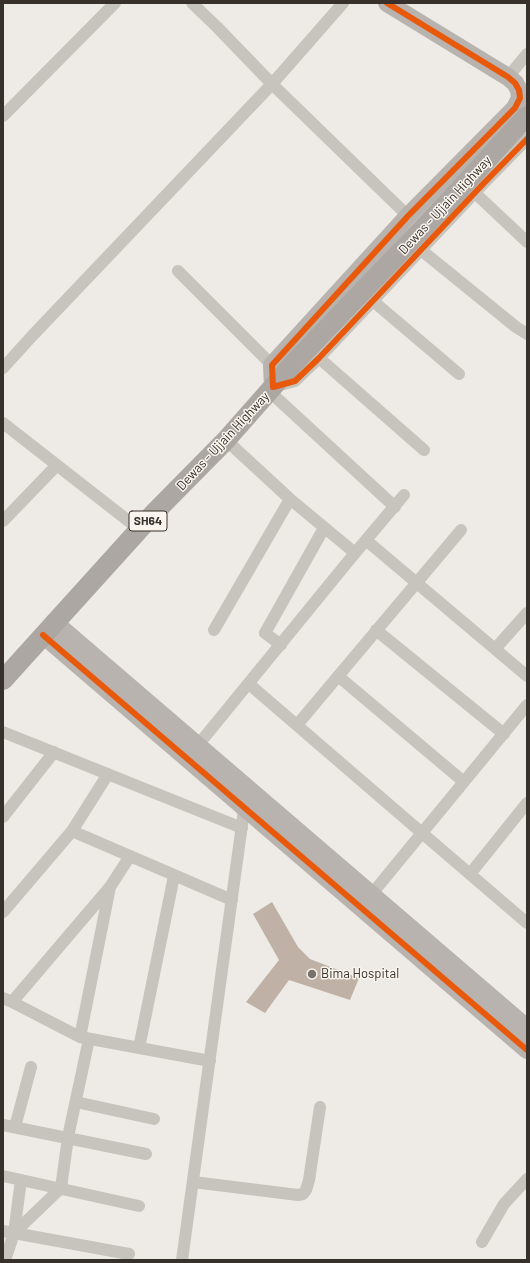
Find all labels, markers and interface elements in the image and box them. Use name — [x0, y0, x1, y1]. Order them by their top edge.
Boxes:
street label: Dewas - Ujjain Highway — [395, 152, 495, 258]
street label: Dewas - Ujjain Highway — [173, 388, 273, 494]
road number: SH64 — [129, 511, 167, 531]
place label: Bima Hospital — [321, 966, 399, 982]
marker: Bima Hospital — [306, 968, 318, 980]

